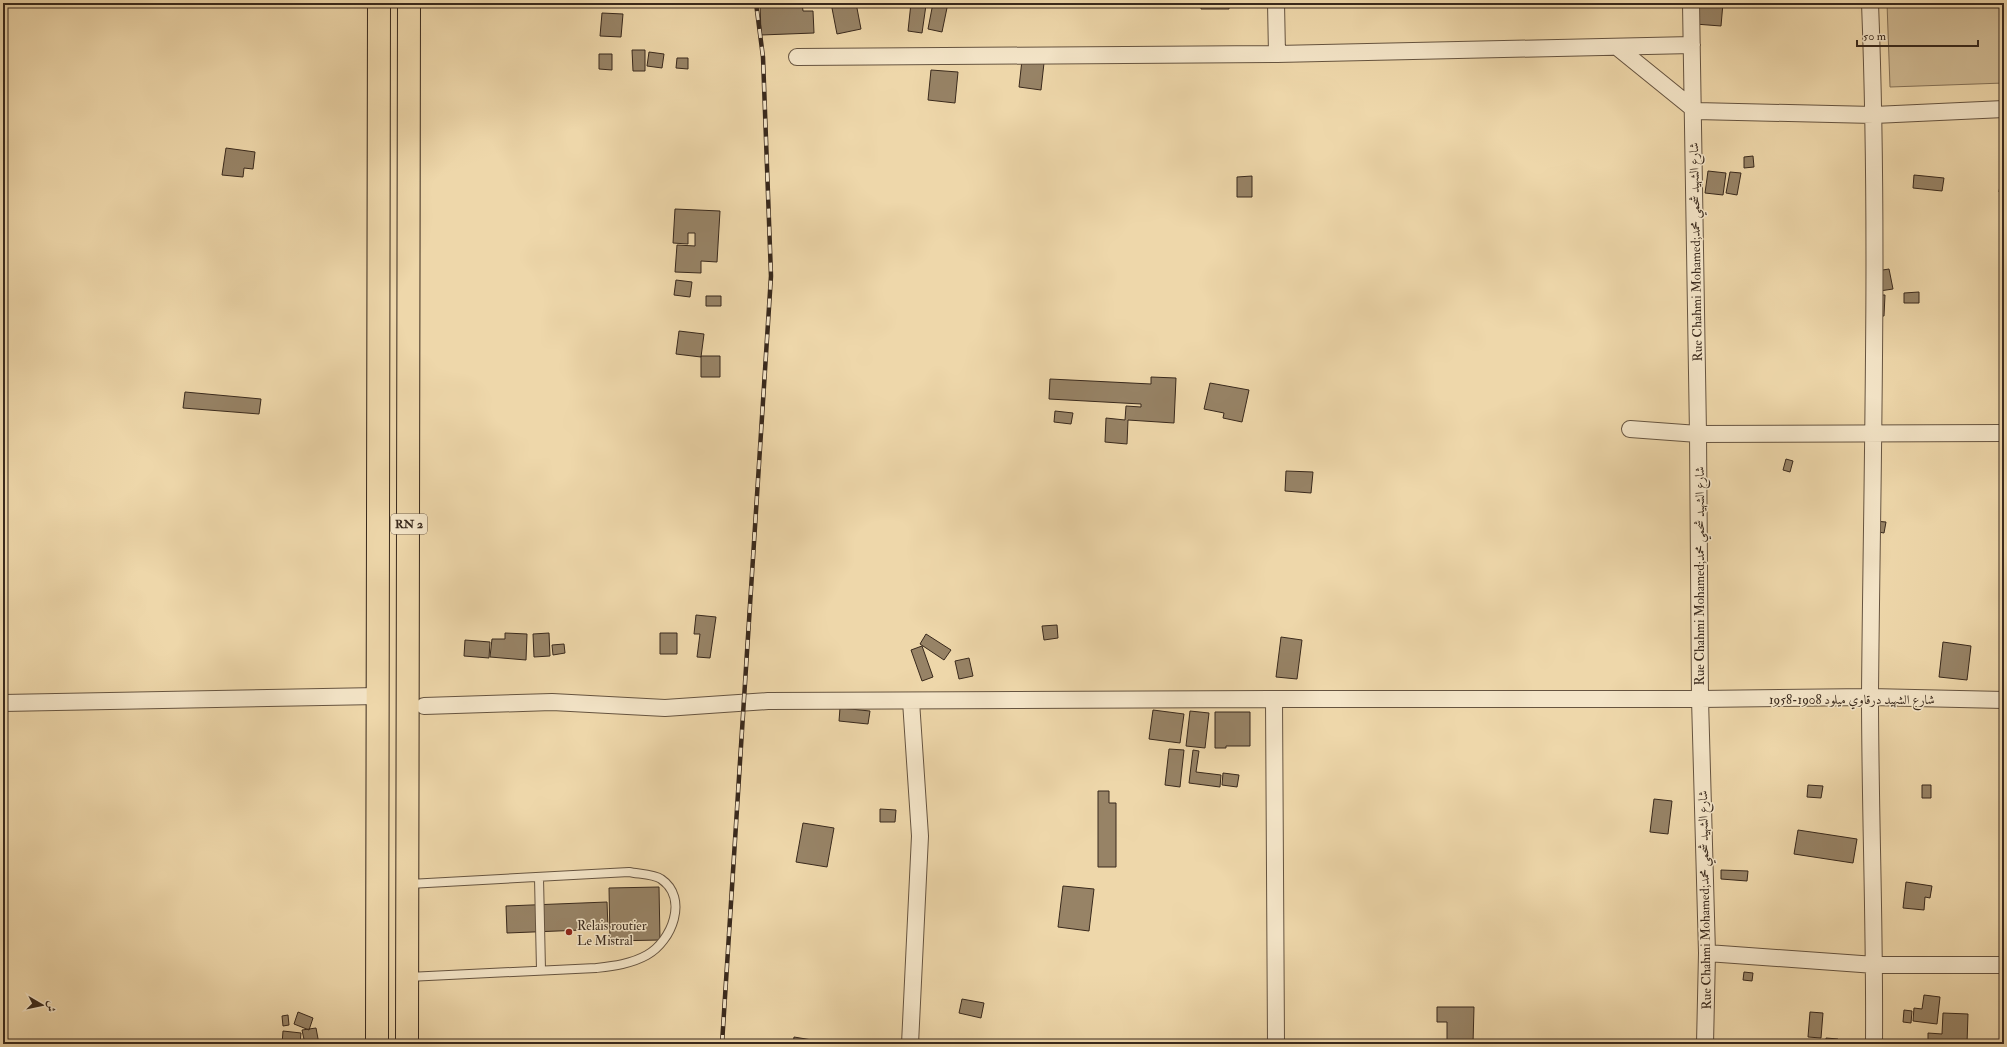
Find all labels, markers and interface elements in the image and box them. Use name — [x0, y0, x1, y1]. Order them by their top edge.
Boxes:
scale bar — [1857, 22, 1978, 48]
text: 50 m — [1863, 29, 1887, 44]
street label: Rue Chahmi Mohamed;شارع الشهيد شحمي محمد — [1686, 142, 1710, 362]
street label: Rue Chahmi Mohamed;شارع الشهيد شحمي محمد — [1692, 466, 1712, 686]
road number: RN 2 — [391, 514, 427, 534]
street label: شارع الشهيد درقاوي ميلود 1908-1958 — [1769, 692, 1935, 711]
street label: Rue Chahmi Mohamed;شارع الشهيد شحمي محمد — [1695, 790, 1719, 1010]
place label: Relais routier Le Mistral — [577, 918, 647, 949]
marker: Relais routier Le Mistral — [564, 927, 574, 937]
north arrow — [22, 985, 62, 1025]
text: ش — [44, 1000, 59, 1013]

